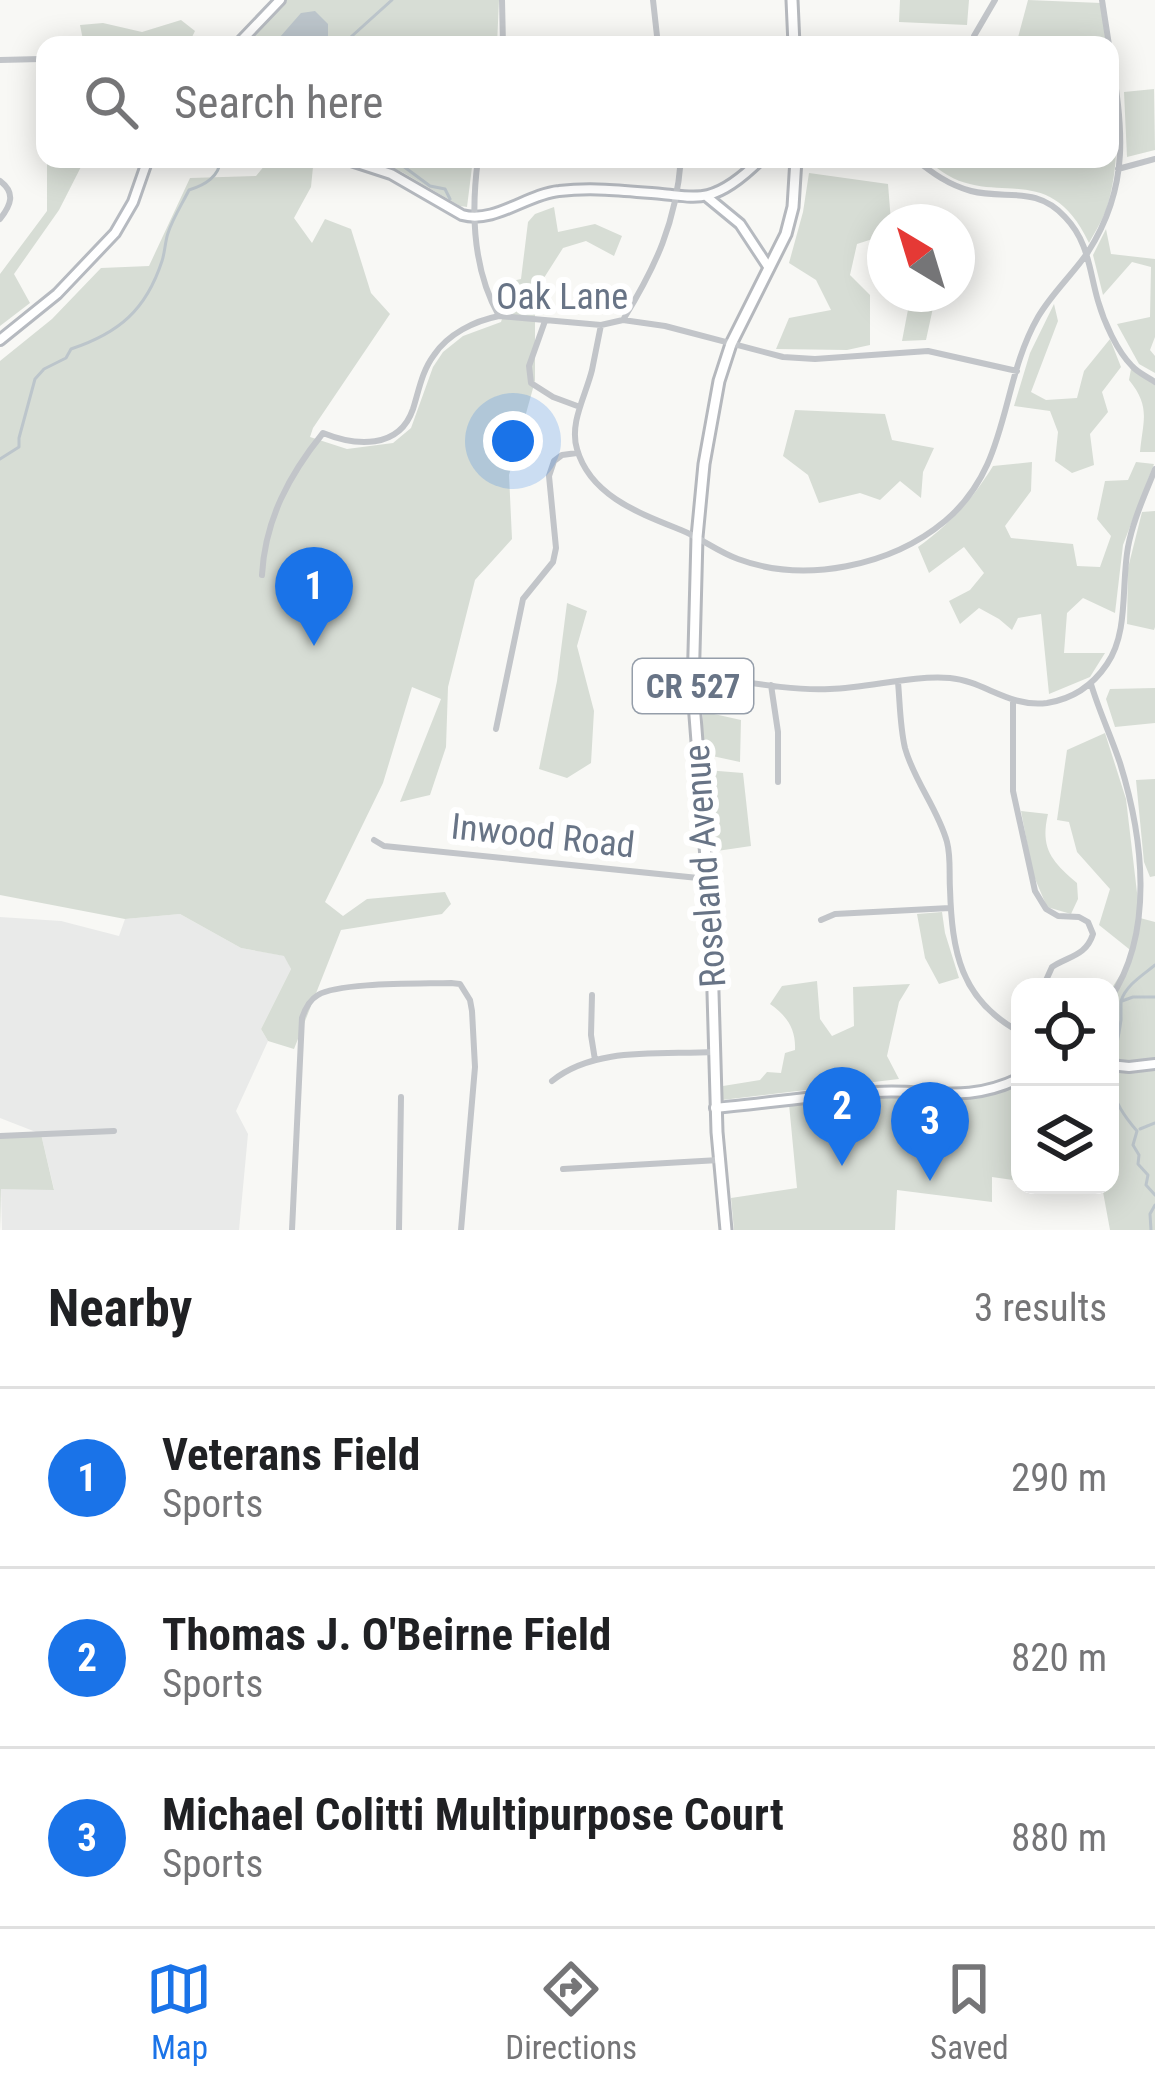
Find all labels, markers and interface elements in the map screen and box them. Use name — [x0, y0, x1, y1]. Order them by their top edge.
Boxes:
search box — [36, 36, 1119, 168]
icon: search — [78, 69, 144, 135]
text: Search here — [174, 76, 383, 129]
north arrow — [867, 204, 975, 312]
street label: Oak Lane — [496, 276, 628, 318]
your location — [483, 411, 543, 471]
pin: 1 — [275, 547, 353, 646]
road number: CR 527 — [633, 659, 753, 713]
street label: Roseland Avenue — [676, 743, 734, 989]
street label: Inwood Road — [449, 805, 637, 867]
map controls — [1011, 978, 1119, 1194]
button: locate — [1011, 978, 1119, 1086]
pin: 2 — [803, 1067, 881, 1166]
pin: 3 — [891, 1082, 969, 1181]
button: layers — [1011, 1086, 1119, 1194]
text: Nearby — [48, 1279, 192, 1338]
text: 3 results — [974, 1285, 1107, 1331]
text: Veterans Field — [162, 1428, 420, 1481]
text: 1 — [77, 1455, 97, 1501]
text: 290 m — [1011, 1455, 1107, 1501]
text: Sports — [162, 1481, 263, 1527]
text: Thomas J. O'Beirne Field — [162, 1608, 611, 1661]
text: 2 — [77, 1635, 97, 1681]
text: 820 m — [1011, 1635, 1107, 1681]
text: Sports — [162, 1661, 263, 1707]
text: Michael Colitti Multipurpose Court — [162, 1788, 784, 1841]
text: 3 — [77, 1815, 97, 1861]
text: 880 m — [1011, 1815, 1107, 1861]
text: Sports — [162, 1841, 263, 1887]
tab: Map — [146, 1956, 212, 2067]
tab: Directions — [505, 1956, 637, 2067]
tab: Saved — [930, 1956, 1009, 2067]

